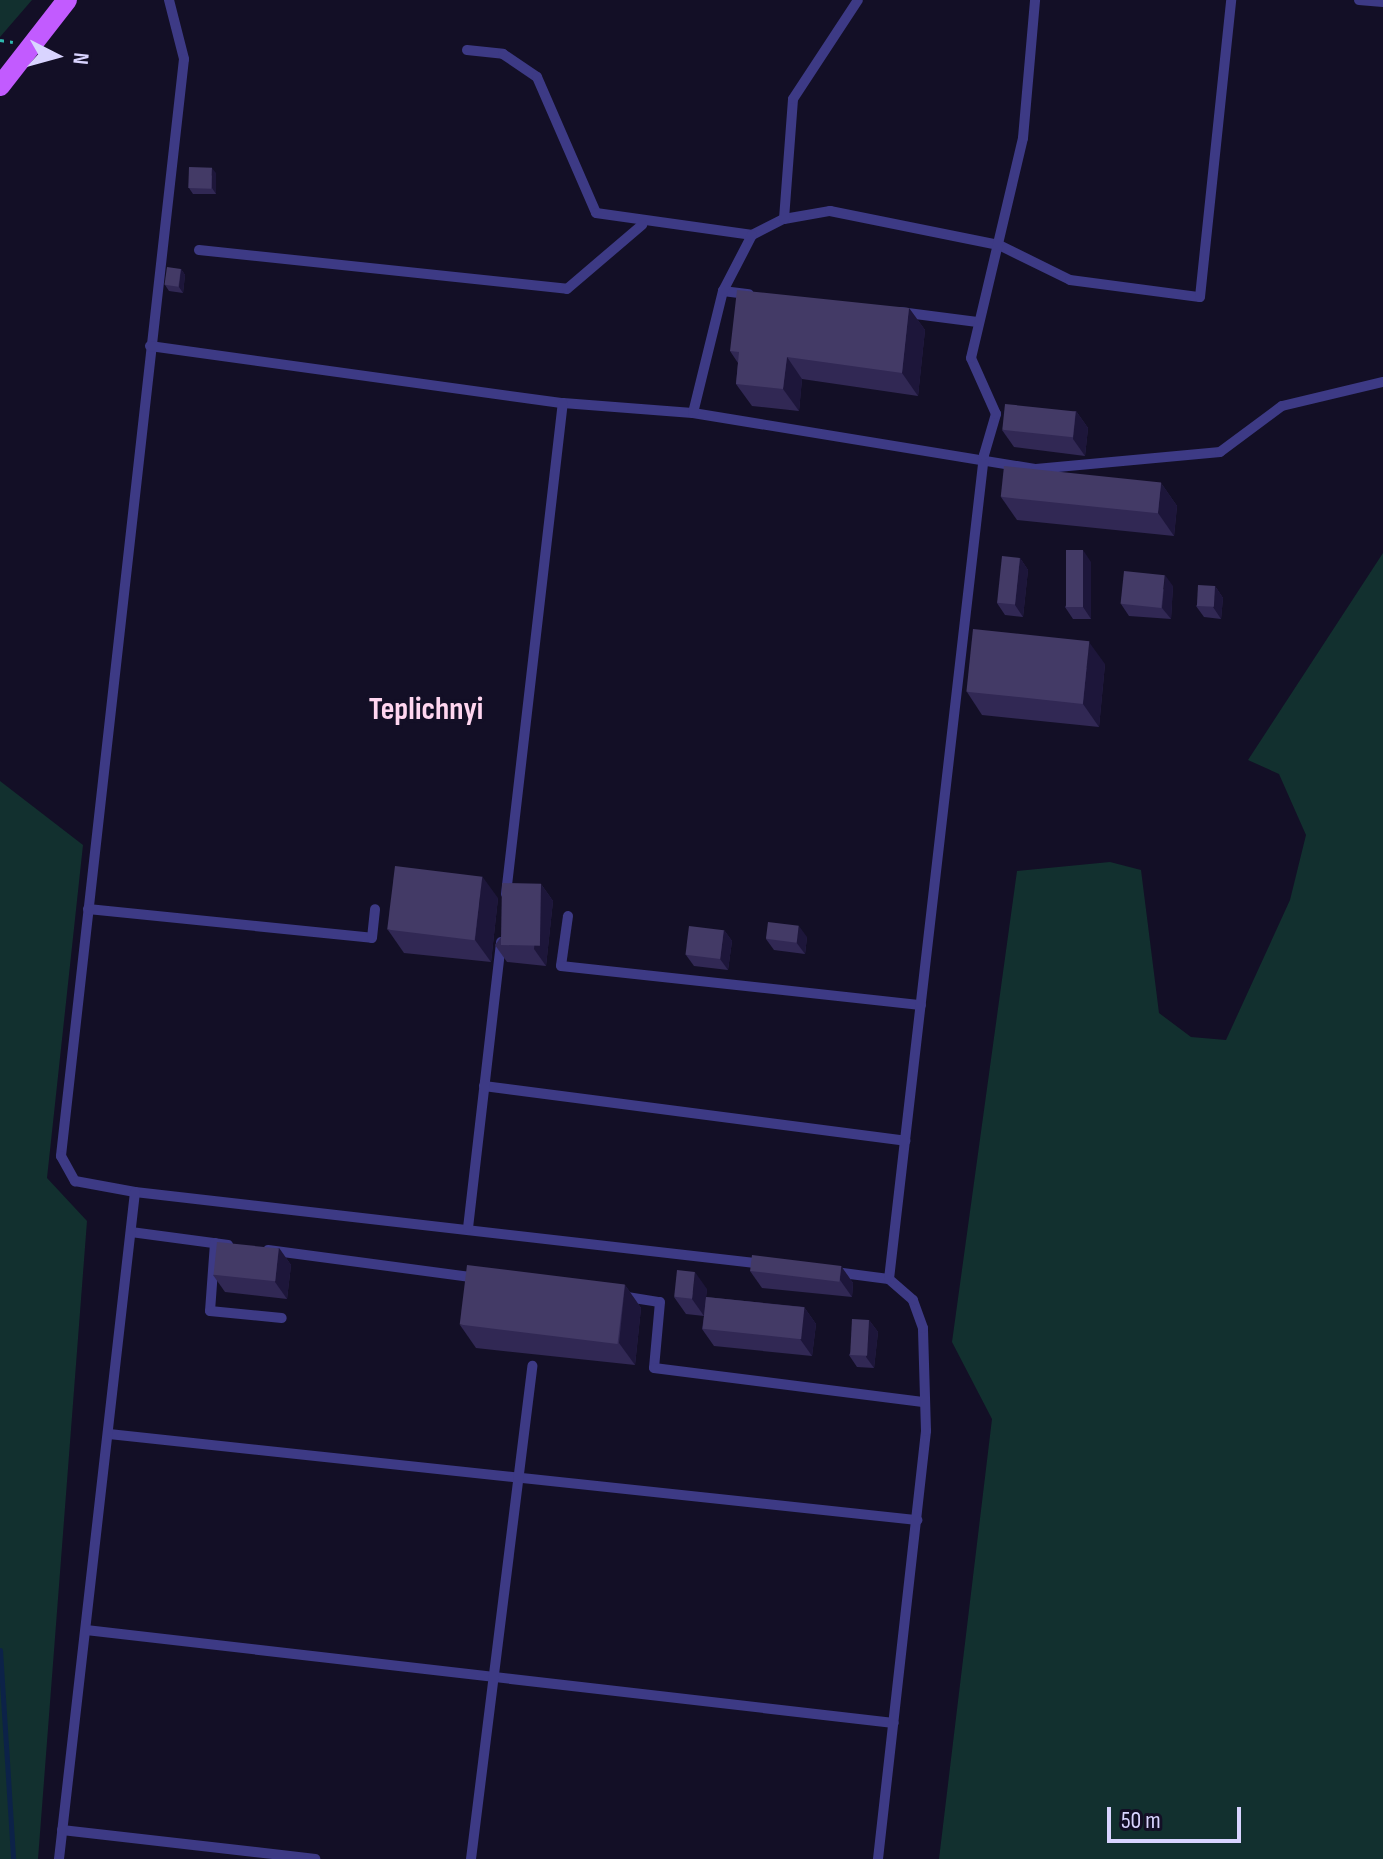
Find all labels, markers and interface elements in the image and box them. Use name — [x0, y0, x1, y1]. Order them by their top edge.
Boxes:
north arrow — [16, 16, 96, 96]
text: N — [66, 51, 94, 66]
district label: Teplichnyi — [369, 691, 483, 729]
scale bar — [1111, 1791, 1245, 1841]
text: 50 m — [1121, 1806, 1161, 1835]

